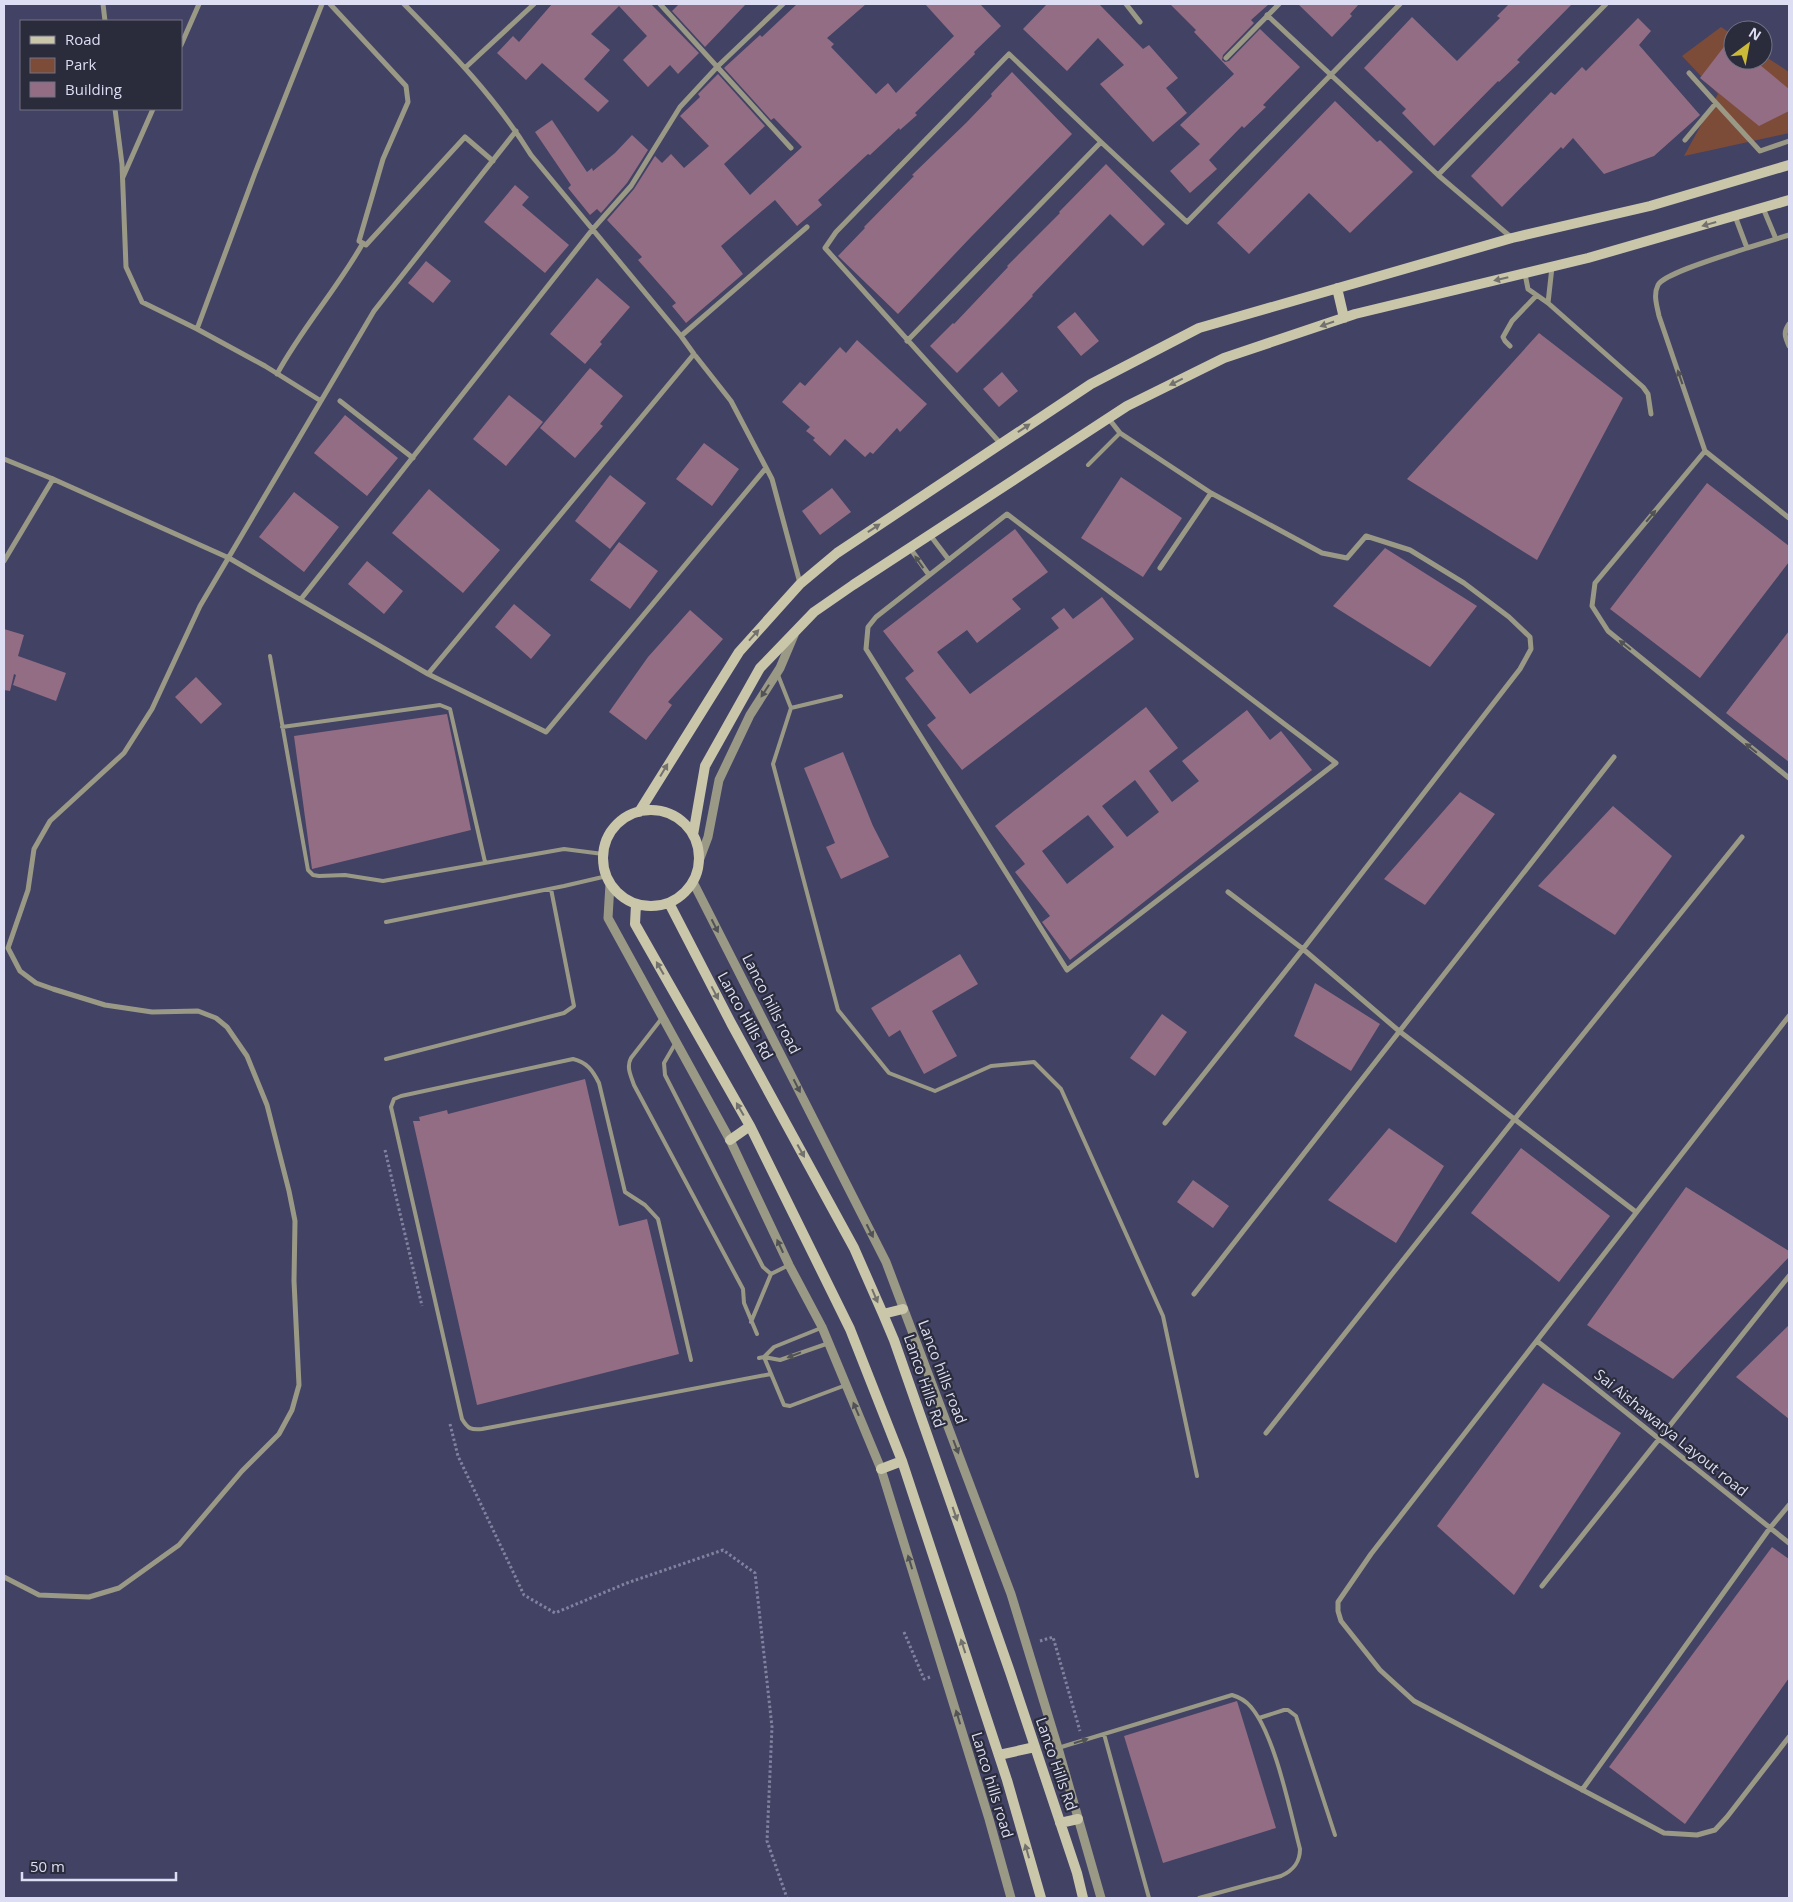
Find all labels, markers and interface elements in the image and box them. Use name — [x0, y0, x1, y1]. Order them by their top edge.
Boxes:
legend — [20, 20, 182, 110]
north arrow — [1723, 20, 1773, 70]
text: N — [1745, 22, 1765, 45]
text: Road — [65, 29, 101, 49]
text: Park — [65, 54, 96, 74]
text: Building — [65, 79, 122, 99]
one-way arrow — [1701, 220, 1716, 228]
one-way arrow — [1494, 275, 1509, 283]
one-way arrow — [1319, 320, 1334, 328]
one-way arrow — [1675, 369, 1683, 384]
one-way arrow — [1168, 378, 1183, 386]
one-way arrow — [1018, 423, 1031, 433]
one-way arrow — [1646, 509, 1657, 522]
one-way arrow — [868, 523, 881, 533]
one-way arrow — [914, 555, 924, 569]
one-way arrow — [748, 630, 760, 642]
one-way arrow — [1619, 640, 1632, 651]
one-way arrow — [760, 685, 770, 698]
one-way arrow — [1745, 742, 1758, 753]
one-way arrow — [659, 764, 668, 777]
one-way arrow — [711, 918, 719, 933]
street label: Lanco hills road — [738, 950, 806, 1057]
one-way arrow — [656, 961, 664, 975]
street label: Lanco Hills Rd — [714, 968, 778, 1063]
one-way arrow — [711, 986, 719, 1001]
one-way arrow — [793, 1079, 801, 1093]
one-way arrow — [736, 1103, 745, 1116]
one-way arrow — [797, 1145, 806, 1158]
one-way arrow — [866, 1224, 874, 1238]
one-way arrow — [775, 1239, 783, 1253]
one-way arrow — [872, 1289, 880, 1303]
street label: Lanco hills road — [914, 1317, 972, 1426]
street label: Lanco Hills Rd — [900, 1331, 950, 1430]
one-way arrow — [786, 1351, 801, 1359]
street label: Sai Aishawarya Layout road — [1591, 1364, 1752, 1500]
one-way arrow — [852, 1402, 860, 1416]
one-way arrow — [952, 1440, 960, 1455]
one-way arrow — [951, 1507, 959, 1522]
one-way arrow — [906, 1554, 914, 1569]
one-way arrow — [958, 1639, 966, 1654]
one-way arrow — [953, 1709, 961, 1724]
street label: Lanco Hills Rd — [1032, 1714, 1082, 1813]
street label: Lanco hills road — [967, 1729, 1019, 1840]
one-way arrow — [1074, 1737, 1089, 1745]
one-way arrow — [1023, 1844, 1031, 1859]
scale bar — [22, 1850, 176, 1882]
text: 50 m — [30, 1856, 65, 1876]

